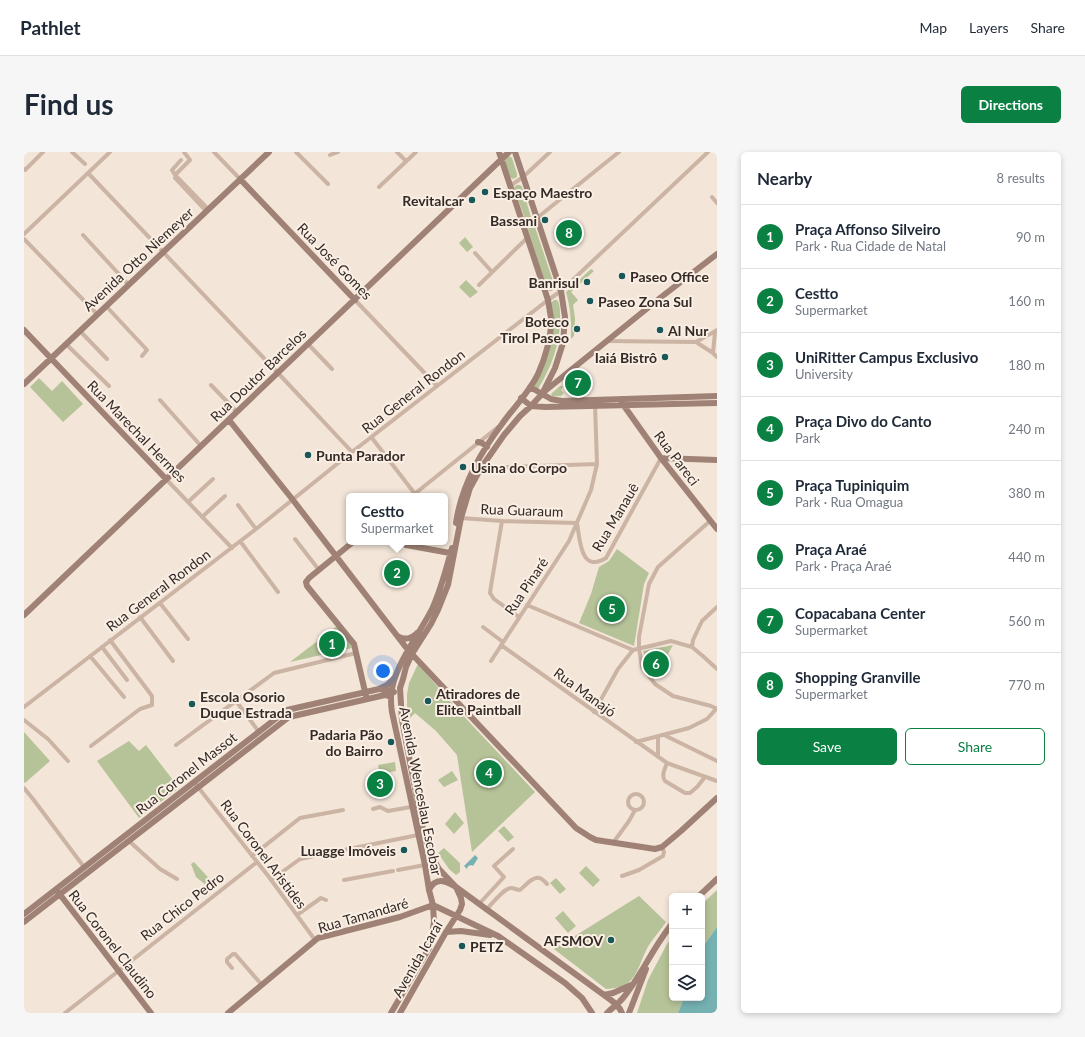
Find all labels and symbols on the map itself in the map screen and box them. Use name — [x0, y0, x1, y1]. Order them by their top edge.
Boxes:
place label: Espaço Maestro — [493, 184, 592, 201]
marker: Espaço Maestro — [480, 187, 490, 197]
place label: Revitalcar — [402, 192, 465, 209]
marker: Revitalcar — [467, 195, 477, 205]
street label: Avenida Otto Niemeyer — [79, 203, 197, 315]
place label: Bassani — [490, 212, 537, 229]
marker: Bassani — [540, 215, 550, 225]
pin: 8 — [556, 218, 582, 248]
street label: Rua José Gomes — [294, 219, 376, 303]
place label: Paseo Office — [630, 268, 709, 285]
marker: Paseo Office — [617, 271, 627, 281]
place label: Banrisul — [529, 274, 579, 291]
marker: Banrisul — [582, 277, 592, 287]
place label: Paseo Zona Sul — [598, 293, 692, 310]
marker: Paseo Zona Sul — [585, 296, 595, 306]
place label: Boteco Tirol Paseo — [500, 313, 569, 346]
place label: Al Nur — [667, 322, 709, 339]
marker: Boteco Tirol Paseo — [572, 324, 582, 334]
street label: Rua Doutor Barcelos — [207, 325, 309, 425]
marker: Al Nur — [655, 325, 665, 335]
street label: Rua General Rondon — [358, 345, 468, 437]
place label: Iaiá Bistrô — [595, 349, 657, 366]
marker: Iaiá Bistrô — [660, 352, 670, 362]
pin: 7 — [565, 368, 591, 398]
street label: Rua Marechal Hermes — [84, 377, 190, 485]
street label: Rua Pareci — [651, 427, 703, 489]
place label: Punta Parador — [316, 447, 406, 464]
marker: Punta Parador — [303, 450, 313, 460]
place label: Usina do Corpo — [471, 459, 567, 476]
marker: Usina do Corpo — [458, 462, 468, 472]
street label: Rua Manauê — [588, 480, 642, 554]
street label: Rua Guaraum — [480, 500, 564, 520]
street label: Rua General Rondon — [103, 545, 213, 635]
street label: Rua Pinaré — [501, 554, 551, 618]
pin: 2 — [384, 558, 410, 588]
pin: 5 — [599, 594, 625, 624]
pin: 1 — [319, 629, 345, 659]
pin: 6 — [643, 649, 669, 679]
your location — [373, 661, 393, 681]
street label: Rua Manajó — [551, 664, 619, 720]
place label: Atiradores de Elite Paintball — [435, 685, 521, 718]
place label: Escola Osorio Duque Estrada — [200, 688, 292, 721]
marker: Atiradores de Elite Paintball — [423, 696, 433, 706]
marker: Escola Osorio Duque Estrada — [187, 699, 197, 709]
street label: Avenida Wenceslau Escobar — [396, 705, 446, 877]
place label: Padaria Pão do Bairro — [310, 726, 383, 759]
street label: Rua Coronel Massot — [132, 728, 240, 818]
marker: Padaria Pão do Bairro — [386, 737, 396, 747]
pin: 4 — [476, 758, 502, 788]
pin: 3 — [367, 769, 393, 799]
street label: Rua Coronel Aristides — [217, 796, 311, 912]
place label: Luagge Imóveis — [301, 842, 396, 859]
marker: Luagge Imóveis — [399, 845, 409, 855]
street label: Rua Chico Pedro — [137, 868, 227, 944]
street label: Rua Coronel Claudino — [65, 886, 161, 1002]
street label: Rua Tamandaré — [316, 894, 410, 936]
street label: Avenida Icaraí — [388, 917, 446, 1000]
place label: AFSMOV — [543, 932, 603, 949]
marker: AFSMOV — [606, 935, 616, 945]
place label: PETZ — [470, 938, 504, 955]
marker: PETZ — [457, 941, 467, 951]

